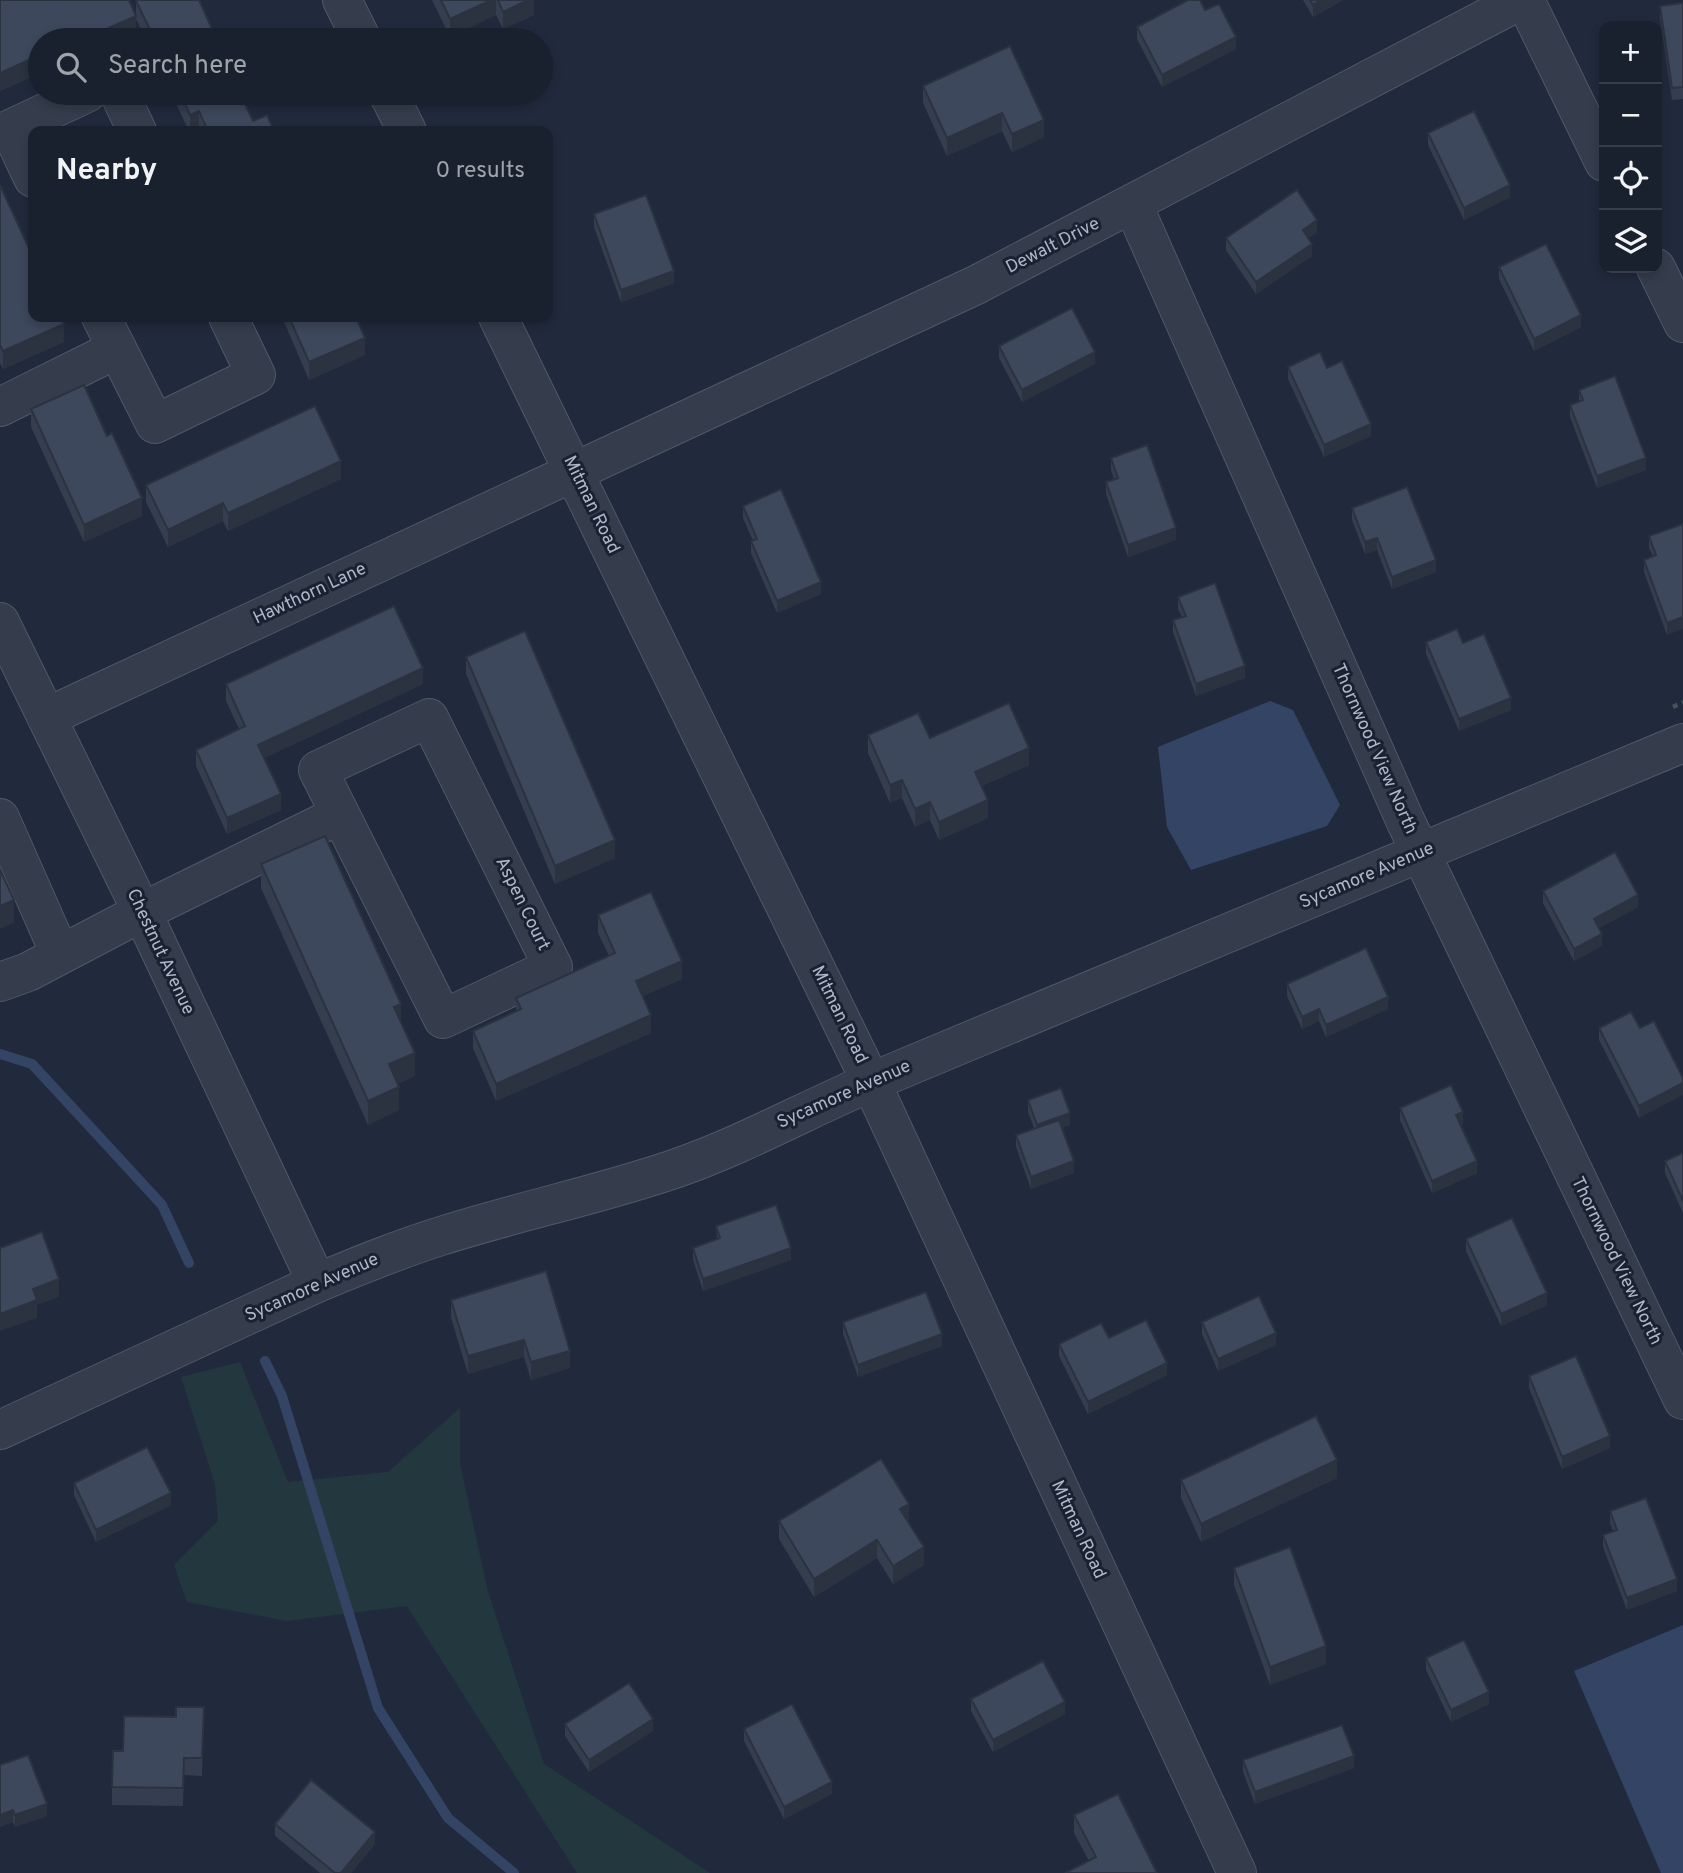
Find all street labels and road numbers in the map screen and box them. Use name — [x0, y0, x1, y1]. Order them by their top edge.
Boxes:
street label: Dewalt Drive — [1002, 213, 1104, 279]
street label: Mitman Road — [557, 452, 625, 558]
street label: Hawthorn Lane — [250, 558, 370, 630]
street label: Thornwood View North — [1326, 660, 1422, 838]
street label: Sycamore Avenue — [1296, 837, 1438, 915]
street label: Aspen Court — [489, 853, 555, 955]
street label: Chestnut Avenue — [121, 885, 199, 1019]
street label: Mitman Road — [805, 962, 873, 1068]
street label: Sycamore Avenue — [774, 1055, 914, 1135]
street label: Thornwood View North — [1565, 1173, 1667, 1349]
street label: Sycamore Avenue — [242, 1248, 382, 1328]
street label: Mitman Road — [1045, 1477, 1111, 1583]

